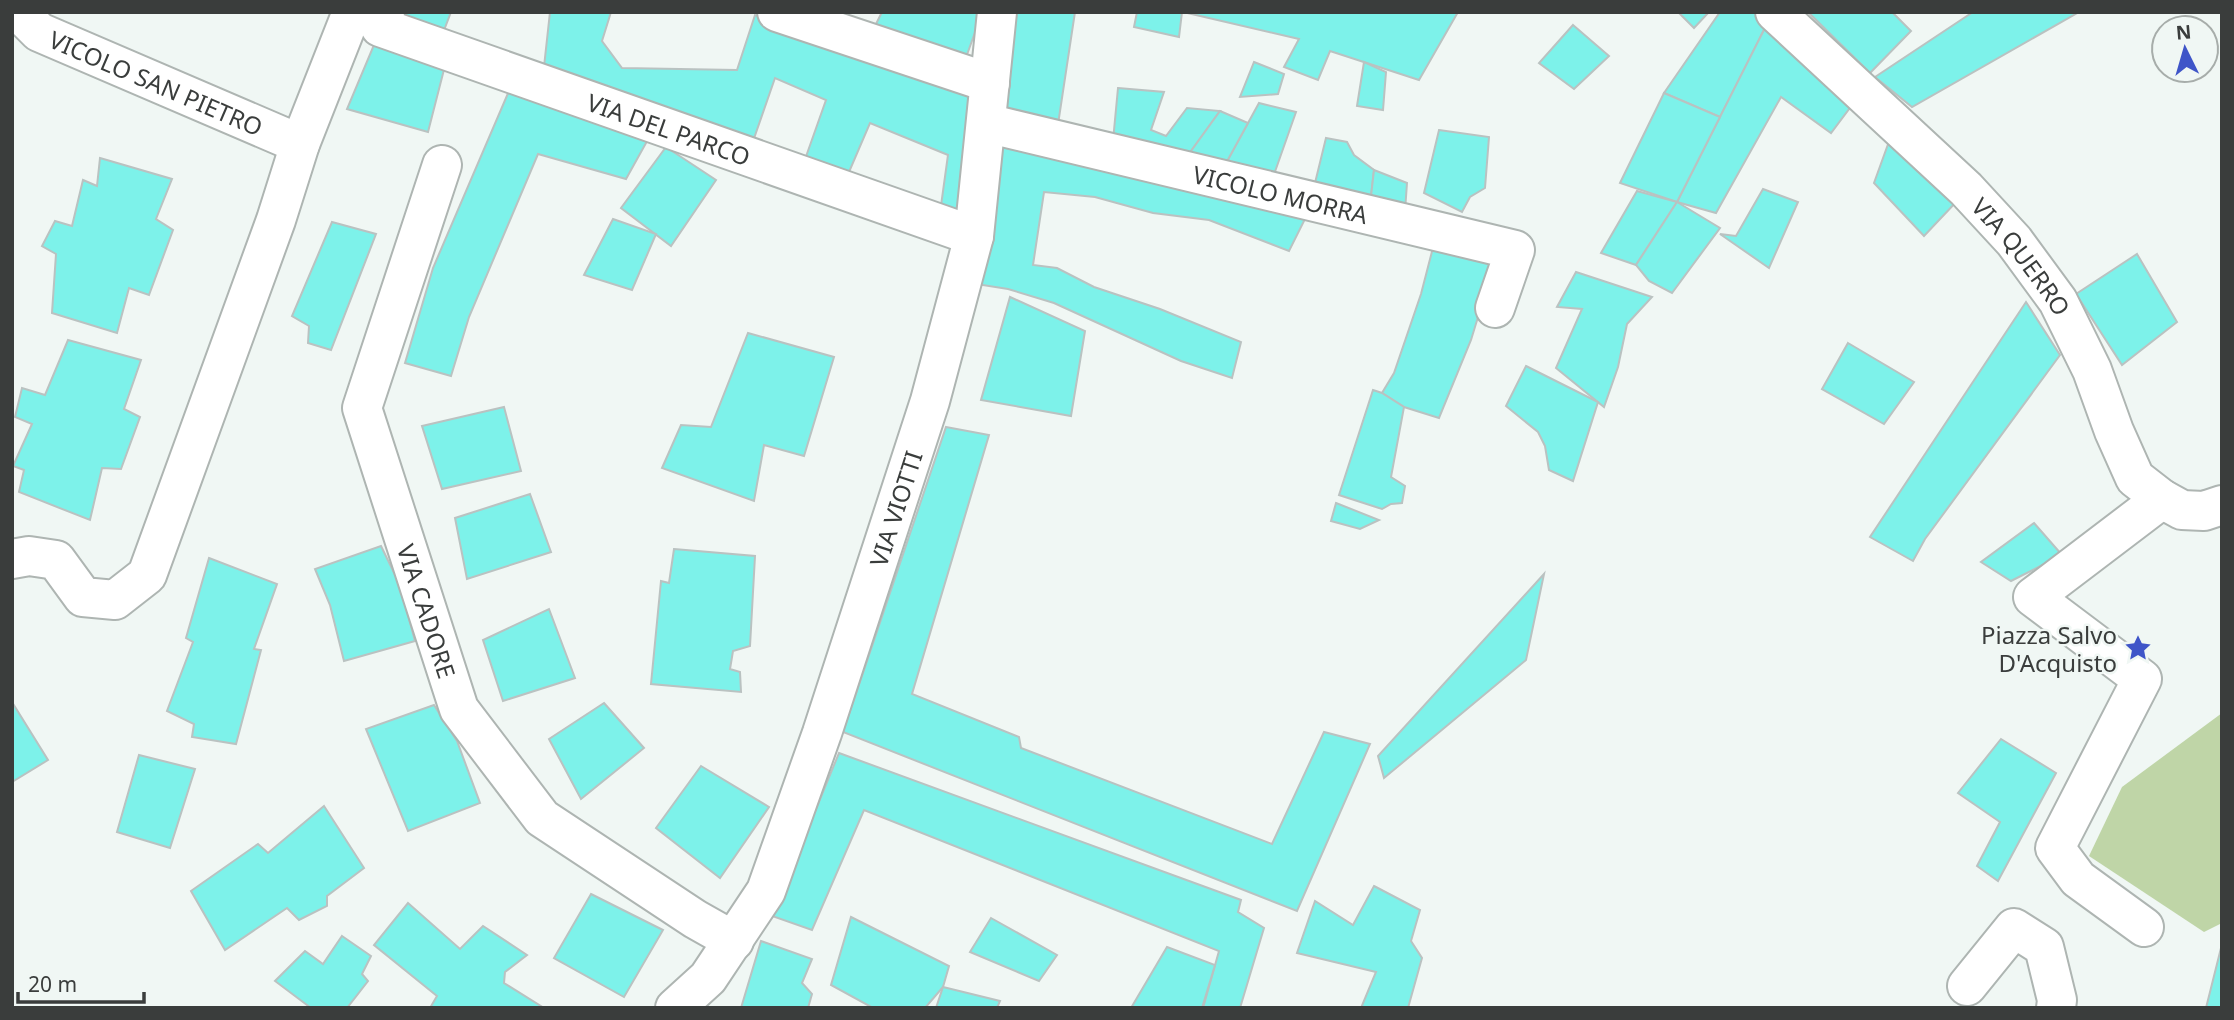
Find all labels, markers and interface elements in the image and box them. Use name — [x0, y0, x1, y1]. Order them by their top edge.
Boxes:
north arrow — [2150, 14, 2220, 84]
text: N — [2175, 18, 2192, 46]
street label: VICOLO SAN PIETRO — [45, 22, 268, 143]
street label: VIA DEL PARCO — [583, 85, 755, 173]
street label: VICOLO MORRA — [1190, 157, 1372, 231]
street label: VIA QUERRO — [1965, 190, 2079, 321]
street label: VIA VIOTTI — [861, 446, 929, 571]
street label: VIA CADORE — [390, 540, 464, 682]
place label: Piazza Salvo D'Acquisto — [1981, 618, 2117, 679]
place icon: Piazza Salvo D'Acquisto — [2123, 633, 2153, 663]
scale bar — [18, 960, 144, 1004]
text: 20 m — [28, 970, 77, 998]

